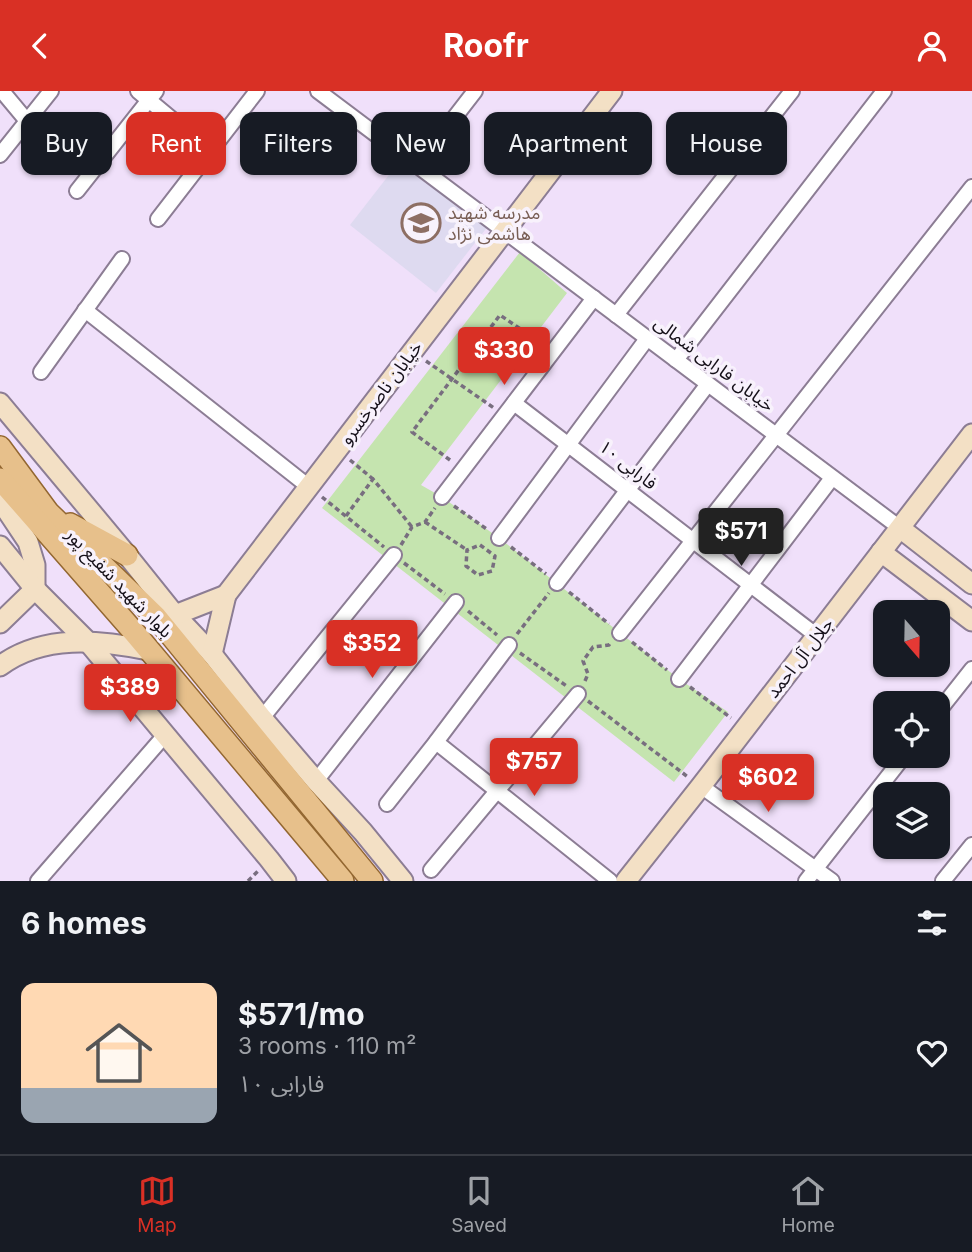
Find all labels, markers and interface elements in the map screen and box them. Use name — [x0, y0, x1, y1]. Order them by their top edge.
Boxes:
text: Roofr — [443, 26, 529, 65]
icon: back — [21, 27, 59, 65]
icon: person — [913, 27, 951, 65]
chip: Buy — [21, 112, 112, 175]
chip: Rent — [126, 112, 226, 175]
chip: Filters — [240, 112, 357, 175]
chip: New — [371, 112, 470, 175]
chip: Apartment — [484, 112, 652, 175]
chip: House — [666, 112, 787, 175]
school or university icon: مدرسه شهید ه‍اشمی نژاد — [400, 202, 442, 244]
place label: مدرسه شهید ه‍اشمی نژاد — [448, 202, 541, 245]
street label: خیابان فارابی شمالی — [650, 312, 778, 416]
pin: $330 — [463, 327, 545, 387]
text: $330 — [474, 336, 534, 364]
street label: خیابان ناصرخسرو — [335, 337, 427, 449]
street label: فارابی ۱۰ — [595, 436, 661, 494]
pin: $571 — [700, 509, 782, 568]
text: $571 — [714, 517, 768, 545]
street label: بلوار شهید شفیع پور — [58, 523, 177, 645]
north arrow — [873, 600, 950, 677]
map controls — [873, 600, 950, 859]
street label: جلال آل احمد — [762, 614, 838, 702]
pin: $352 — [331, 621, 413, 680]
text: $352 — [342, 629, 402, 657]
pin: $389 — [89, 665, 171, 724]
text: $389 — [100, 673, 160, 701]
button: locate — [873, 691, 950, 768]
pin: $757 — [493, 739, 575, 798]
text: $757 — [506, 747, 562, 775]
pin: $602 — [727, 755, 809, 814]
text: $602 — [738, 763, 798, 791]
button: layers — [873, 782, 950, 859]
icon: filters — [913, 904, 951, 942]
text: 6 homes — [21, 905, 147, 941]
text: $571/mo — [238, 996, 365, 1032]
icon: home — [77, 1011, 161, 1095]
text: 3 rooms · 110 m² — [238, 1032, 416, 1060]
icon: heart — [913, 1034, 951, 1072]
text: فارابی ۱۰ — [238, 1070, 324, 1098]
tab: Map — [137, 1172, 177, 1237]
tab: Saved — [451, 1172, 507, 1237]
tab: Home — [781, 1172, 835, 1237]

